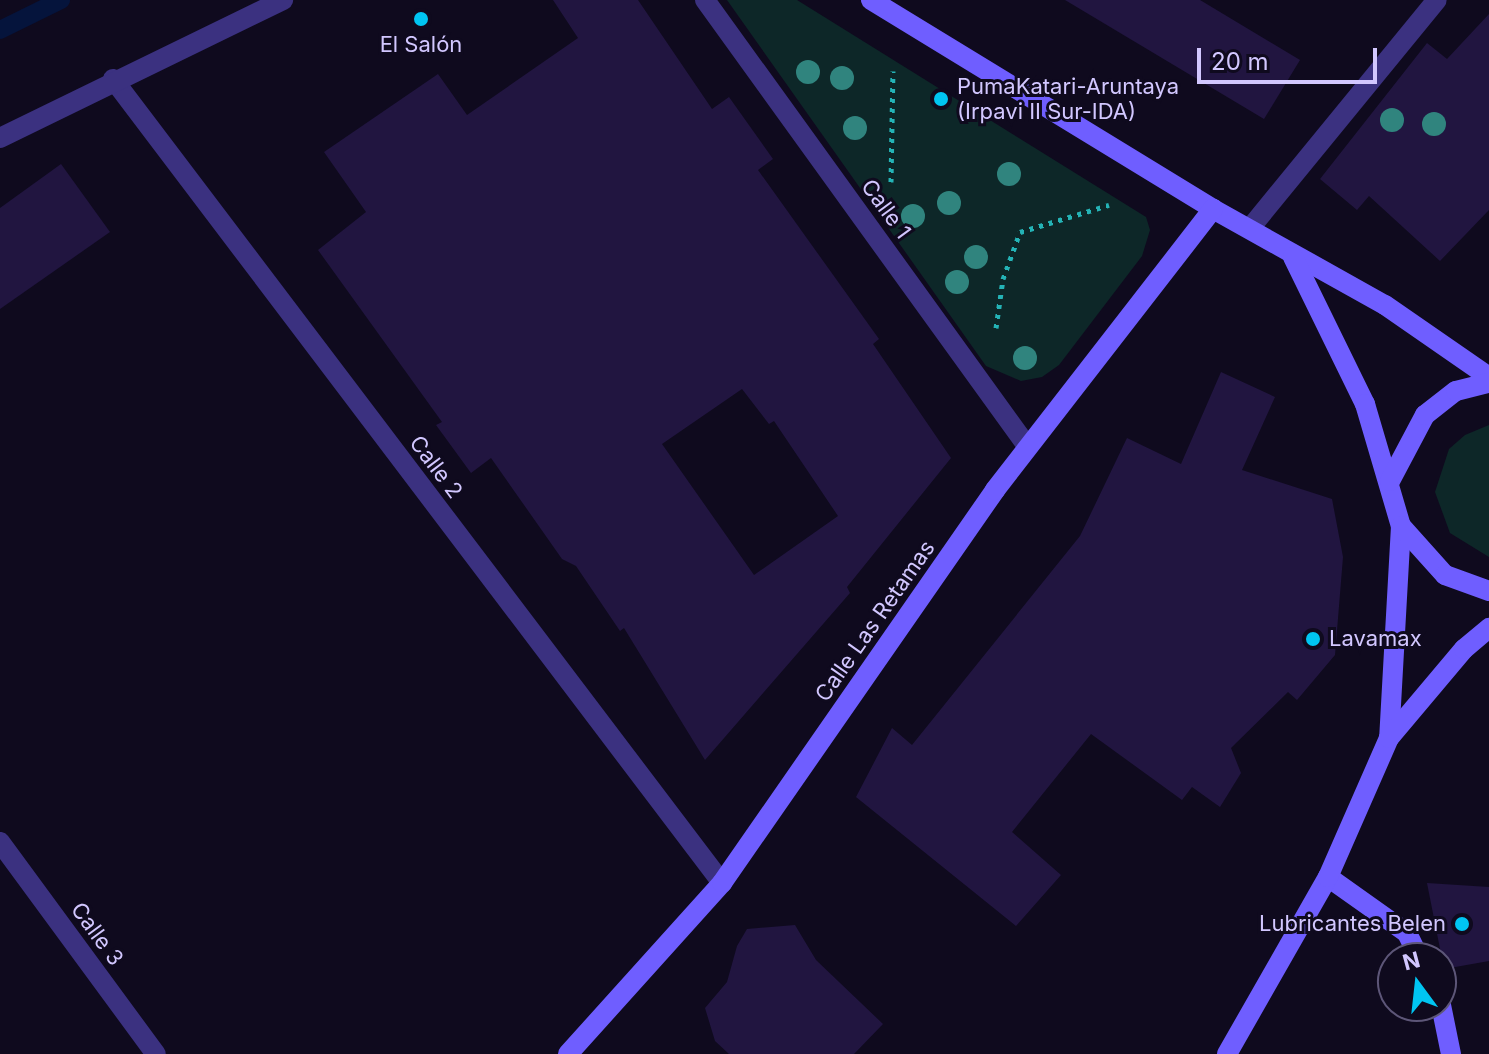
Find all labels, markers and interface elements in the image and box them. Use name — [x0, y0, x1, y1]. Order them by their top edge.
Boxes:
marker: El Salón — [412, 10, 430, 28]
place label: El Salón — [380, 32, 462, 58]
scale bar — [1201, 32, 1381, 82]
text: 20 m — [1211, 47, 1269, 76]
place label: PumaKatari-Aruntaya (Irpavi II Sur-IDA) — [957, 73, 1179, 124]
marker: PumaKatari-Aruntaya (Irpavi II Sur-IDA) — [932, 90, 950, 108]
street label: Calle 1 — [856, 174, 916, 244]
street label: Calle 2 — [404, 431, 468, 503]
street label: Calle Las Retamas — [810, 536, 940, 706]
place label: Lavamax — [1329, 626, 1422, 652]
marker: Lavamax — [1304, 630, 1322, 648]
street label: Calle 3 — [65, 897, 129, 971]
place label: Lubricantes Belen — [1259, 911, 1446, 937]
marker: Lubricantes Belen — [1453, 915, 1471, 933]
north arrow — [1377, 942, 1457, 1022]
text: N — [1400, 946, 1423, 975]

